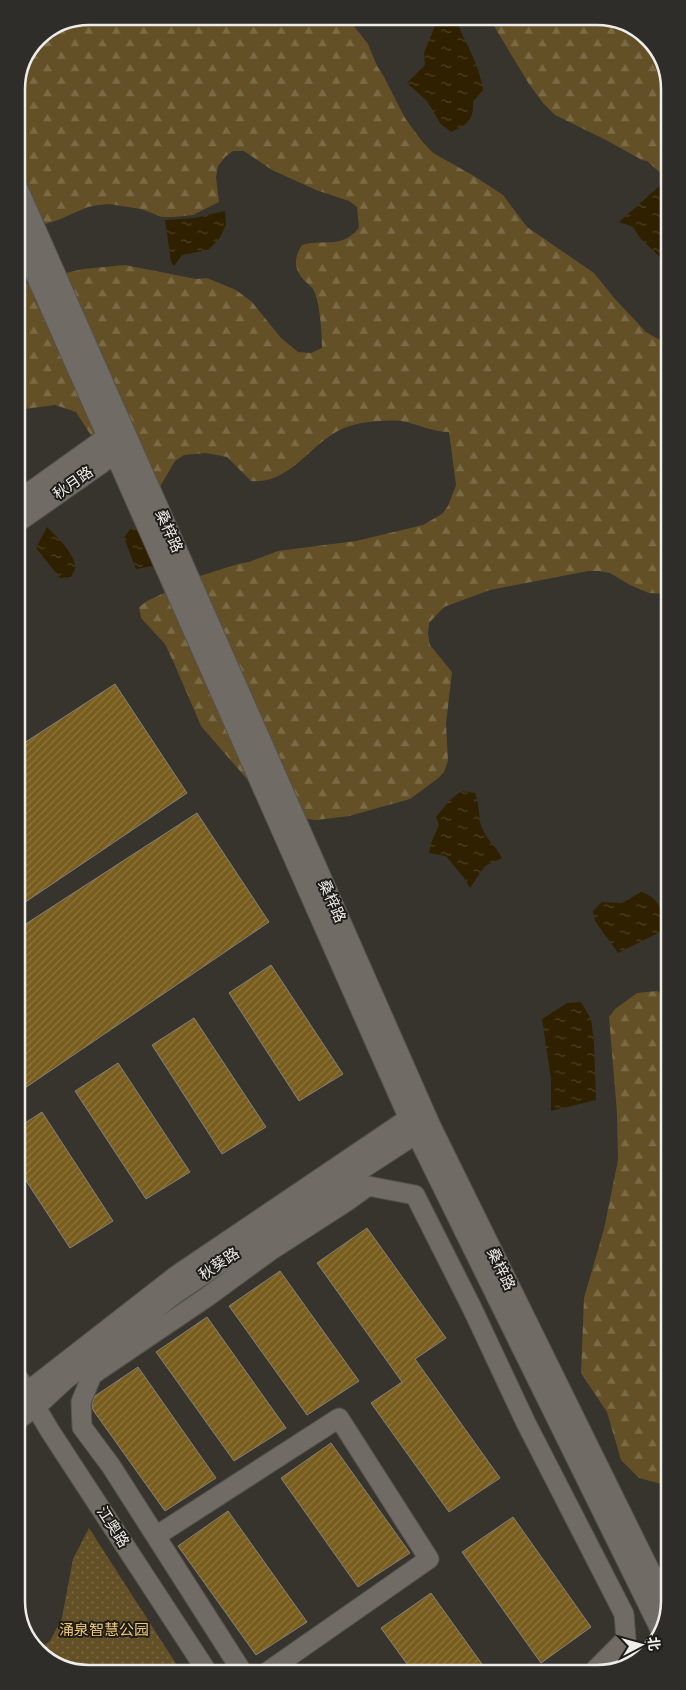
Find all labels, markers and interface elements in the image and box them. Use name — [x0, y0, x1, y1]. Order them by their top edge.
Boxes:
street label: 秋月路 — [49, 463, 96, 502]
street label: 桑梓路 — [153, 507, 186, 555]
street label: 桑梓路 — [316, 877, 349, 925]
street label: 秋葵路 — [195, 1244, 242, 1283]
street label: 桑梓路 — [484, 1245, 519, 1293]
street label: 江奥路 — [94, 1503, 133, 1550]
north arrow — [616, 1620, 666, 1670]
park label: 涌泉智慧公园 — [59, 1621, 149, 1638]
text: 北 — [645, 1636, 663, 1651]

